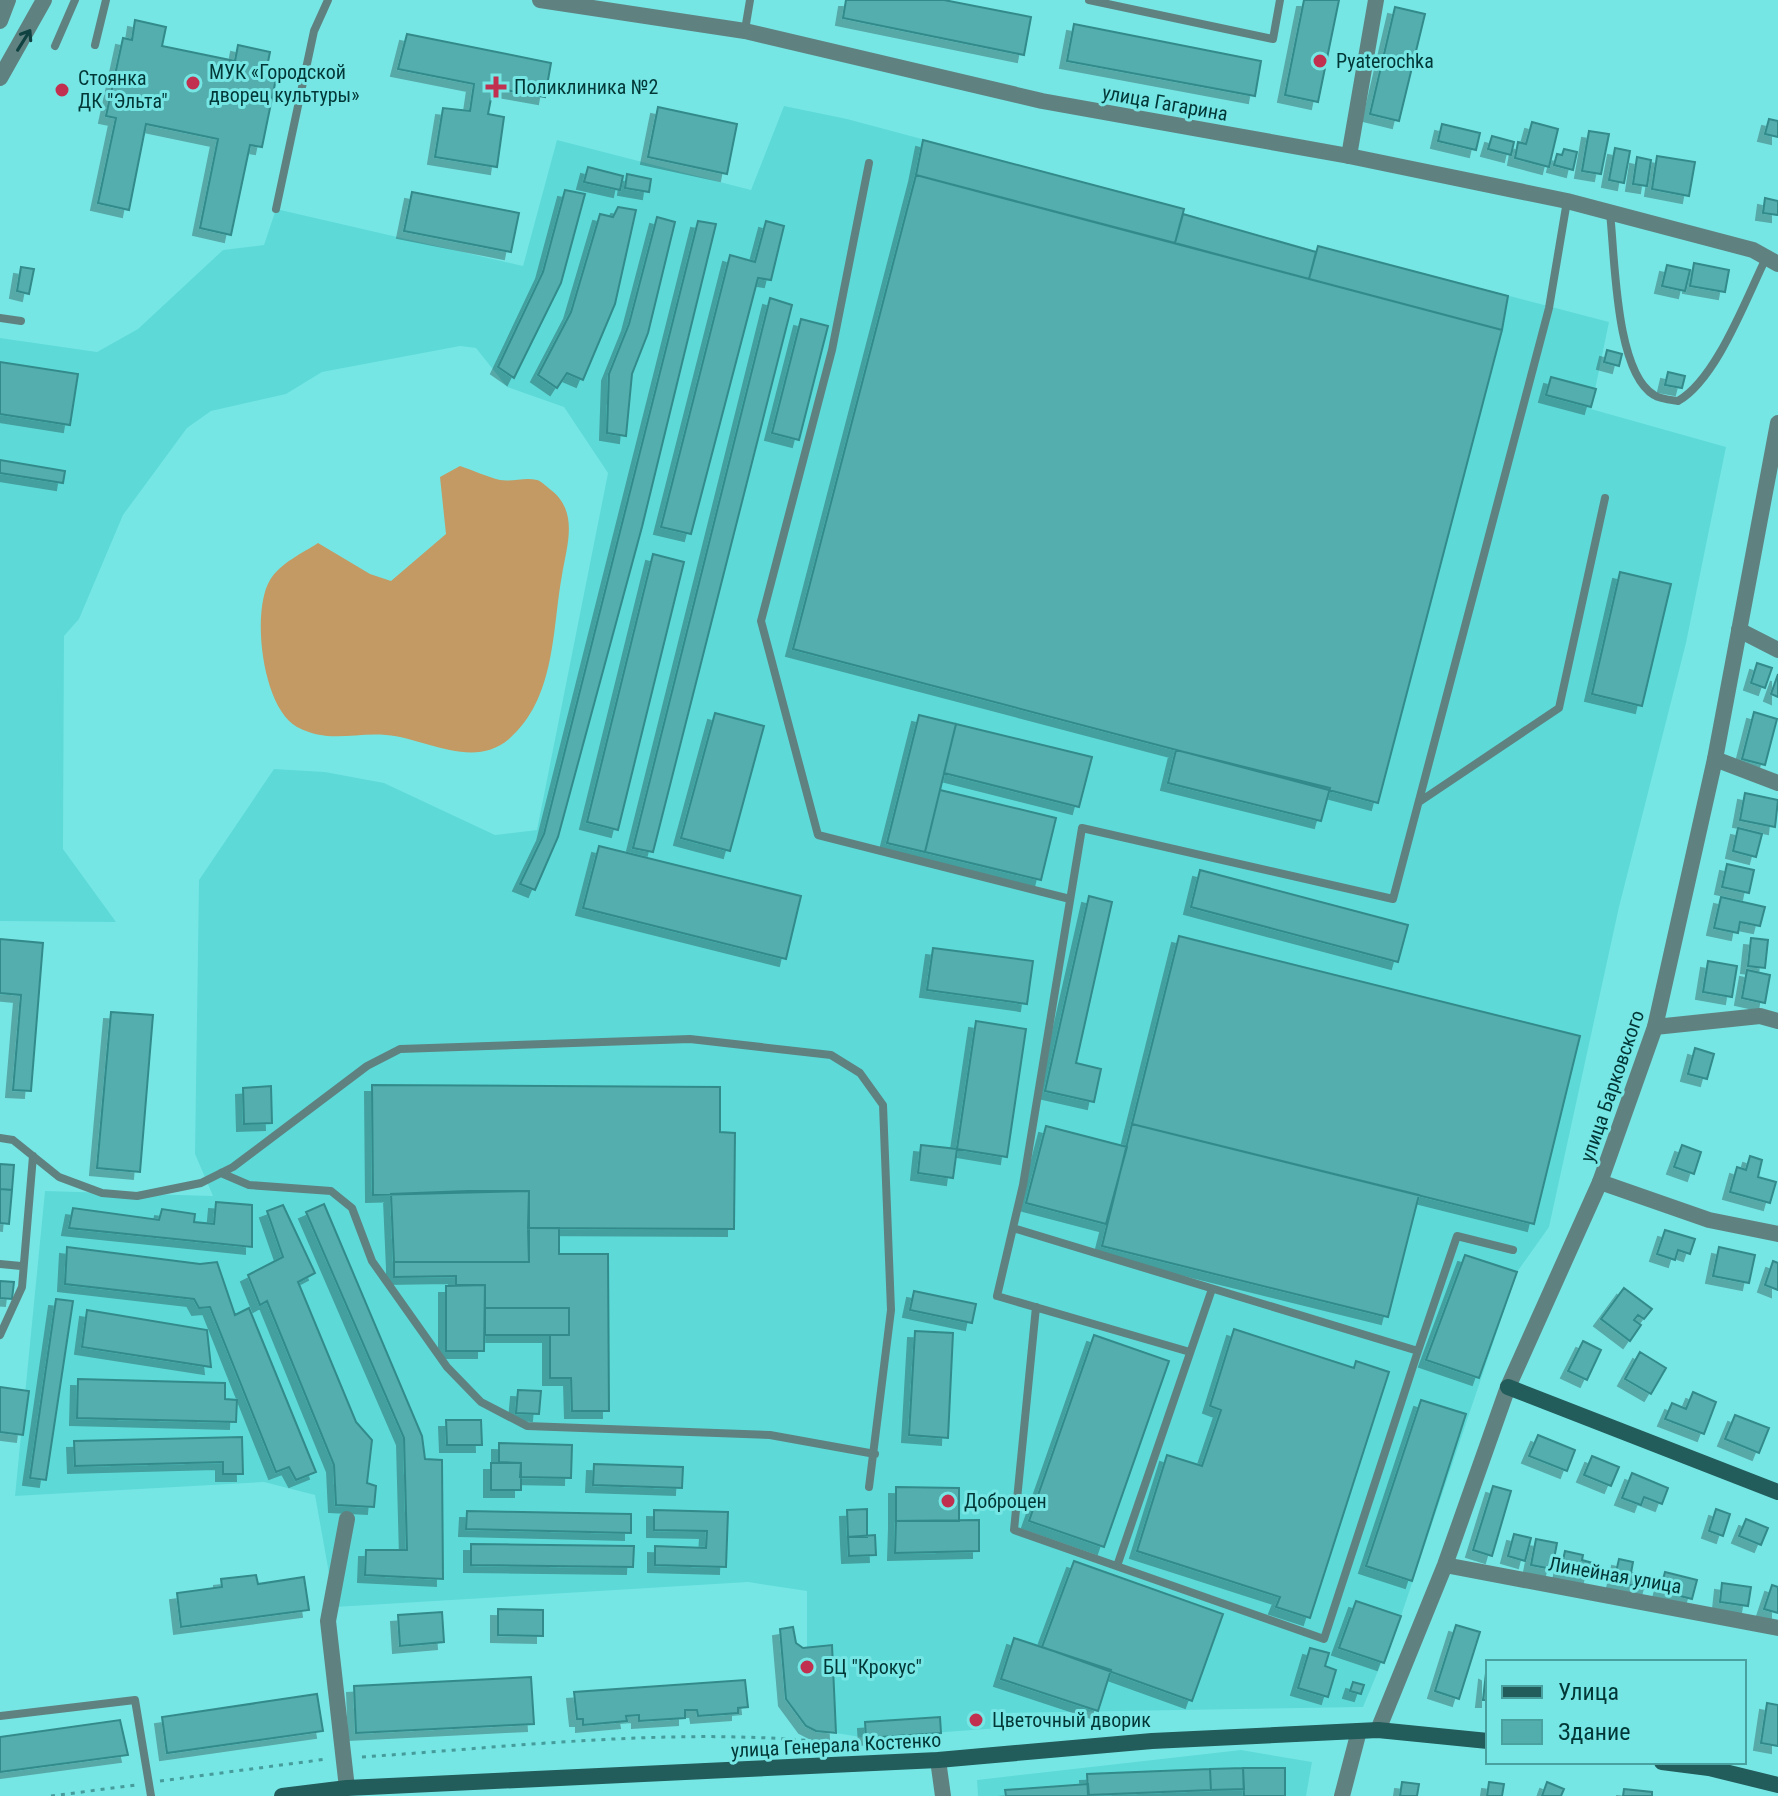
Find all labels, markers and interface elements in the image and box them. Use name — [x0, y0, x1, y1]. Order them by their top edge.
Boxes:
one-way arrow — [15, 29, 32, 51]
place label: Pyaterochka — [1336, 49, 1434, 73]
marker: Pyaterochka — [1311, 52, 1329, 70]
place label: МУК «Городской дворец культуры» — [209, 60, 360, 107]
place label: Стоянка ДК "Эльта" — [78, 66, 168, 113]
marker: МУК «Городской дворец культуры» — [184, 74, 202, 92]
place label: Поликлиника №2 — [514, 75, 659, 99]
marker: Поликлиника №2 — [485, 76, 507, 98]
street label: улица Гагарина — [1100, 80, 1230, 126]
marker: Стоянка ДК "Эльта" — [53, 81, 71, 99]
street label: улица Барковского — [1575, 1007, 1649, 1165]
place label: Доброцен — [964, 1489, 1047, 1513]
marker: Доброцен — [939, 1492, 957, 1510]
street label: Линейная улица — [1547, 1551, 1683, 1599]
place label: БЦ "Крокус" — [823, 1655, 922, 1679]
marker: БЦ "Крокус" — [798, 1658, 816, 1676]
legend — [1486, 1660, 1746, 1764]
text: Улица — [1558, 1678, 1619, 1706]
place label: Цветочный дворик — [992, 1708, 1151, 1732]
marker: Цветочный дворик — [967, 1711, 985, 1729]
text: Здание — [1558, 1718, 1630, 1746]
street label: улица Генерала Костенко — [730, 1728, 942, 1762]

